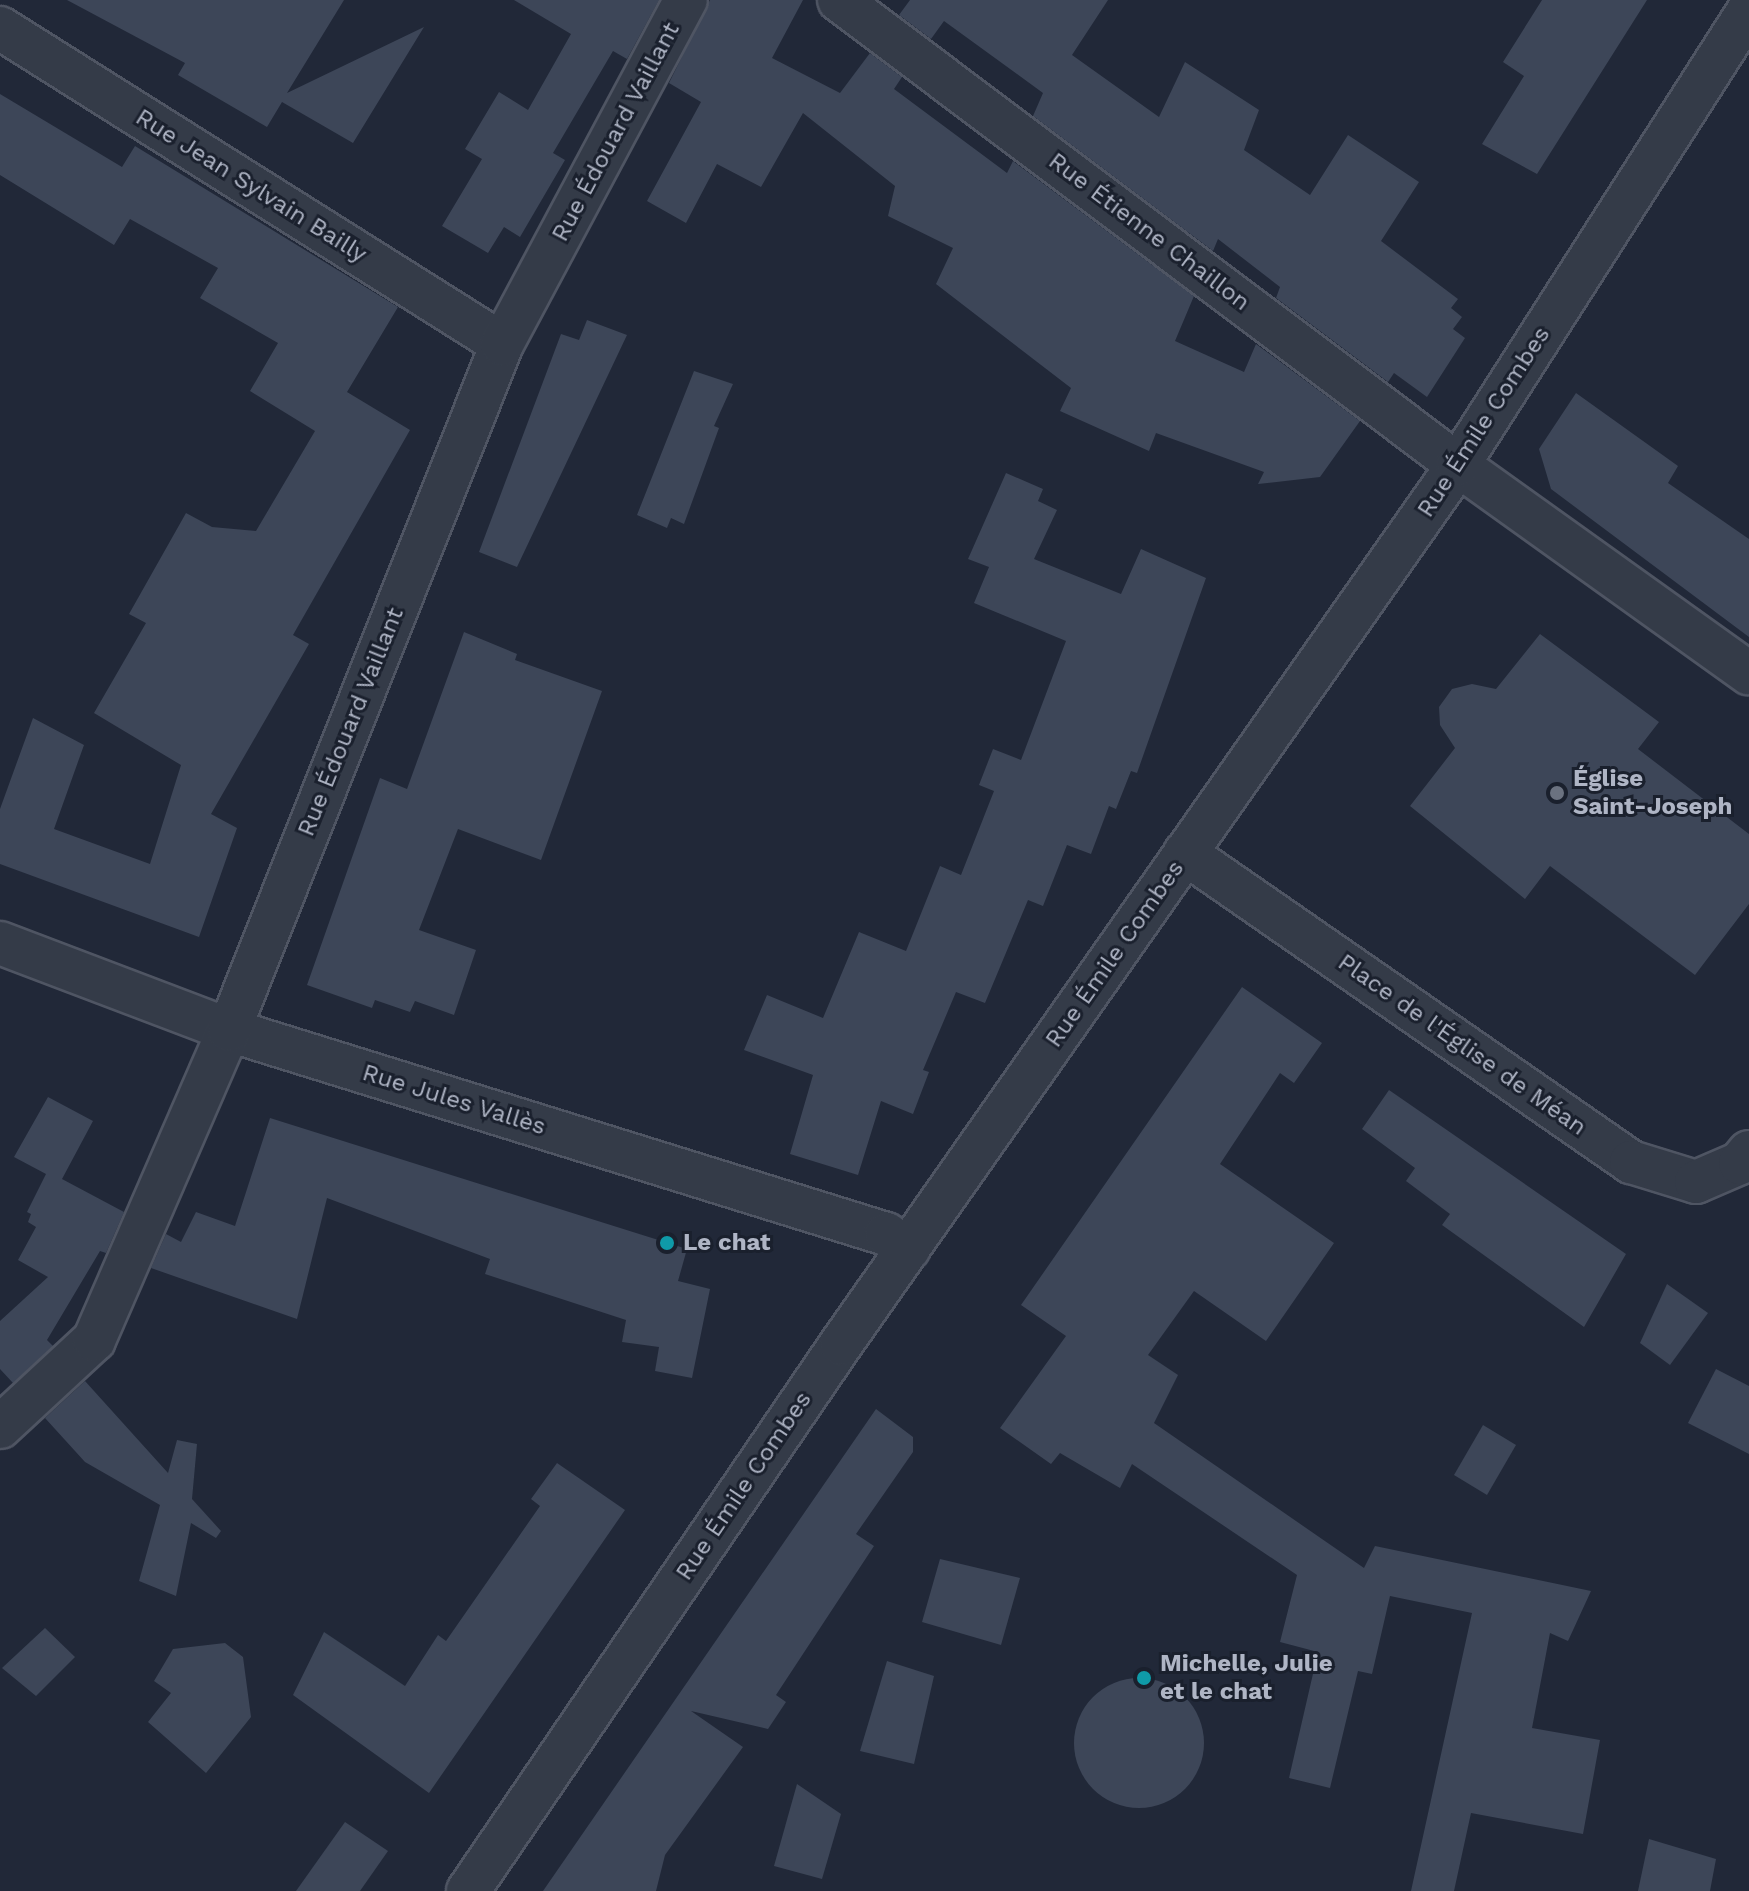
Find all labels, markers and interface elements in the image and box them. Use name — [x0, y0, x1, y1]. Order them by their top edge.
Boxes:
street label: Rue Édouard Vaillant — [546, 17, 686, 247]
street label: Rue Jean Sylvain Bailly — [130, 103, 372, 269]
street label: Rue Étienne Chaillon — [1043, 147, 1255, 317]
street label: Rue Émile Combes — [1412, 321, 1556, 523]
street label: Rue Édouard Vaillant — [292, 603, 410, 841]
place label: Église Saint-Joseph — [1573, 765, 1732, 821]
marker: Église Saint-Joseph — [1548, 784, 1566, 802]
street label: Rue Émile Combes — [1040, 855, 1190, 1053]
street label: Place de l'Église de Méan — [1332, 948, 1592, 1142]
street label: Rue Jules Vallès — [358, 1058, 550, 1142]
place label: Le chat — [683, 1229, 770, 1257]
marker: Le chat — [658, 1234, 676, 1252]
street label: Rue Émile Combes — [670, 1386, 818, 1586]
place label: Michelle, Julie et le chat — [1160, 1650, 1333, 1706]
marker: Michelle, Julie et le chat — [1135, 1669, 1153, 1687]

